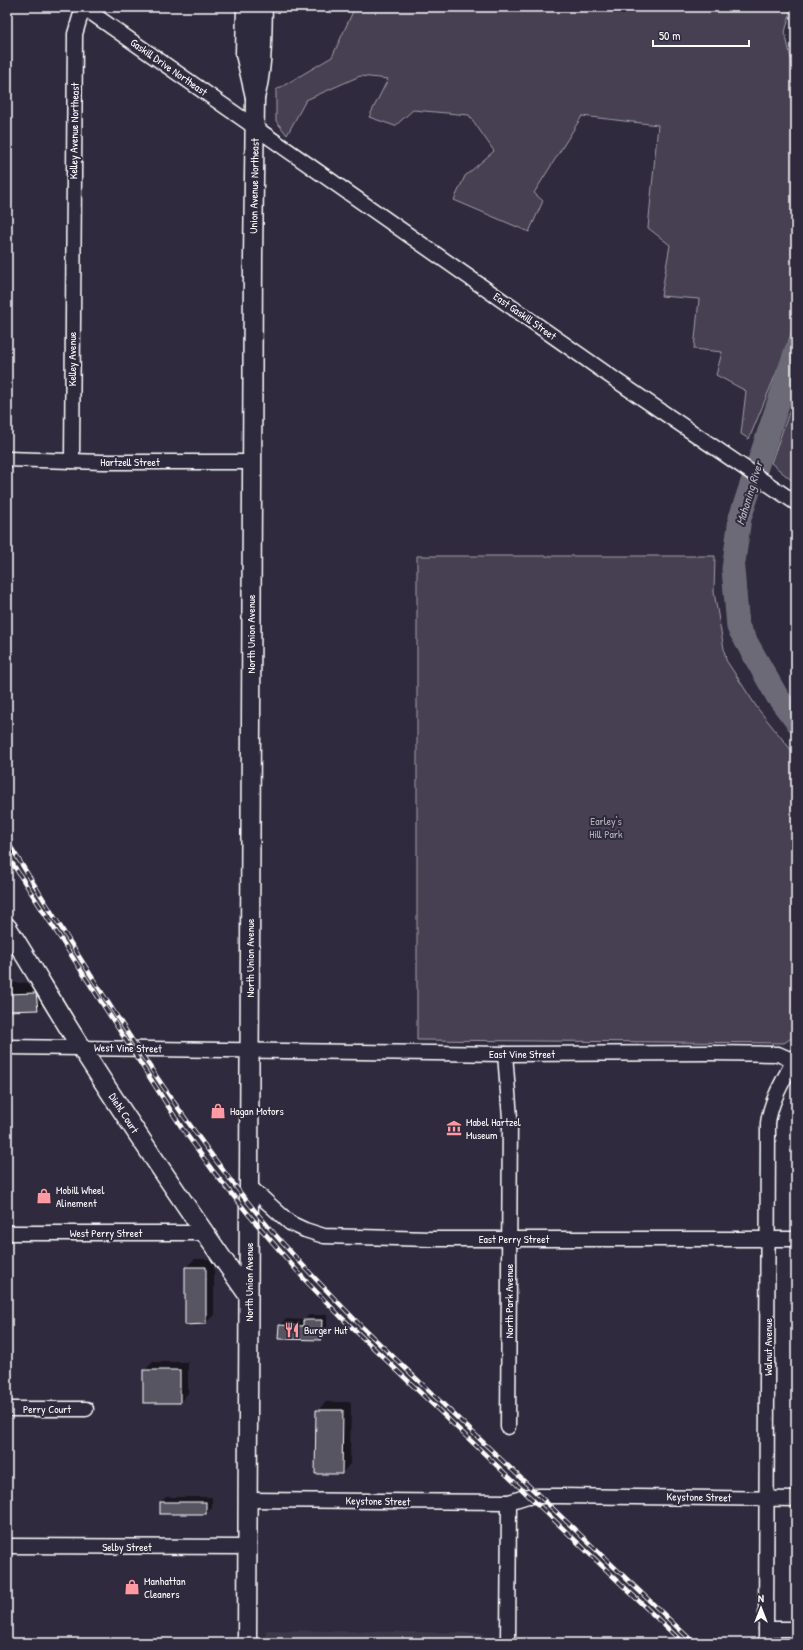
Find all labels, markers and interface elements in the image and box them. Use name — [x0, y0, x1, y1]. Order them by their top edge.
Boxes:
scale bar — [653, 22, 749, 48]
text: 50 m — [659, 27, 680, 44]
street label: Gaskill Drive Northeast — [128, 35, 210, 99]
street label: Kelley Avenue Northeast — [66, 82, 82, 179]
street label: Union Avenue Northeast — [246, 138, 262, 234]
street label: East Gaskill Street — [491, 289, 559, 343]
street label: Kelley Avenue — [65, 331, 79, 386]
street label: Hartzell Street — [100, 455, 160, 469]
water label: Mahoning River — [731, 458, 767, 527]
street label: North Union Avenue — [244, 594, 258, 673]
park label: Earley's Hill Park — [589, 814, 623, 841]
street label: North Union Avenue — [243, 918, 257, 997]
street label: West Vine Street — [94, 1040, 162, 1056]
street label: East Vine Street — [489, 1047, 555, 1061]
street label: Diehl Court — [106, 1090, 142, 1136]
shop icon: Hagan Motors — [209, 1102, 227, 1120]
place label: Hagan Motors — [230, 1104, 284, 1118]
place label: Mabel Hartzel Museum — [466, 1115, 521, 1142]
museum icon: Mabel Hartzel Museum — [445, 1119, 463, 1137]
place label: Mobill Wheel Alinement — [56, 1183, 104, 1210]
shop icon: Mobill Wheel Alinement — [35, 1187, 53, 1205]
street label: West Perry Street — [70, 1226, 143, 1240]
street label: East Perry Street — [479, 1232, 550, 1246]
street label: North Union Avenue — [242, 1242, 256, 1321]
street label: North Park Avenue — [502, 1263, 516, 1338]
street label: Walnut Avenue — [761, 1318, 775, 1376]
restaurant icon: Burger Hut — [283, 1321, 301, 1339]
place label: Burger Hut — [304, 1323, 348, 1337]
street label: Perry Court — [23, 1402, 71, 1416]
street label: Keystone Street — [667, 1489, 732, 1505]
street label: Keystone Street — [346, 1493, 411, 1509]
street label: Selby Street — [102, 1540, 152, 1554]
place label: Manhattan Cleaners — [144, 1574, 186, 1601]
shop icon: Manhattan Cleaners — [123, 1578, 141, 1596]
north arrow — [741, 1588, 781, 1628]
text: N — [758, 1591, 764, 1605]

